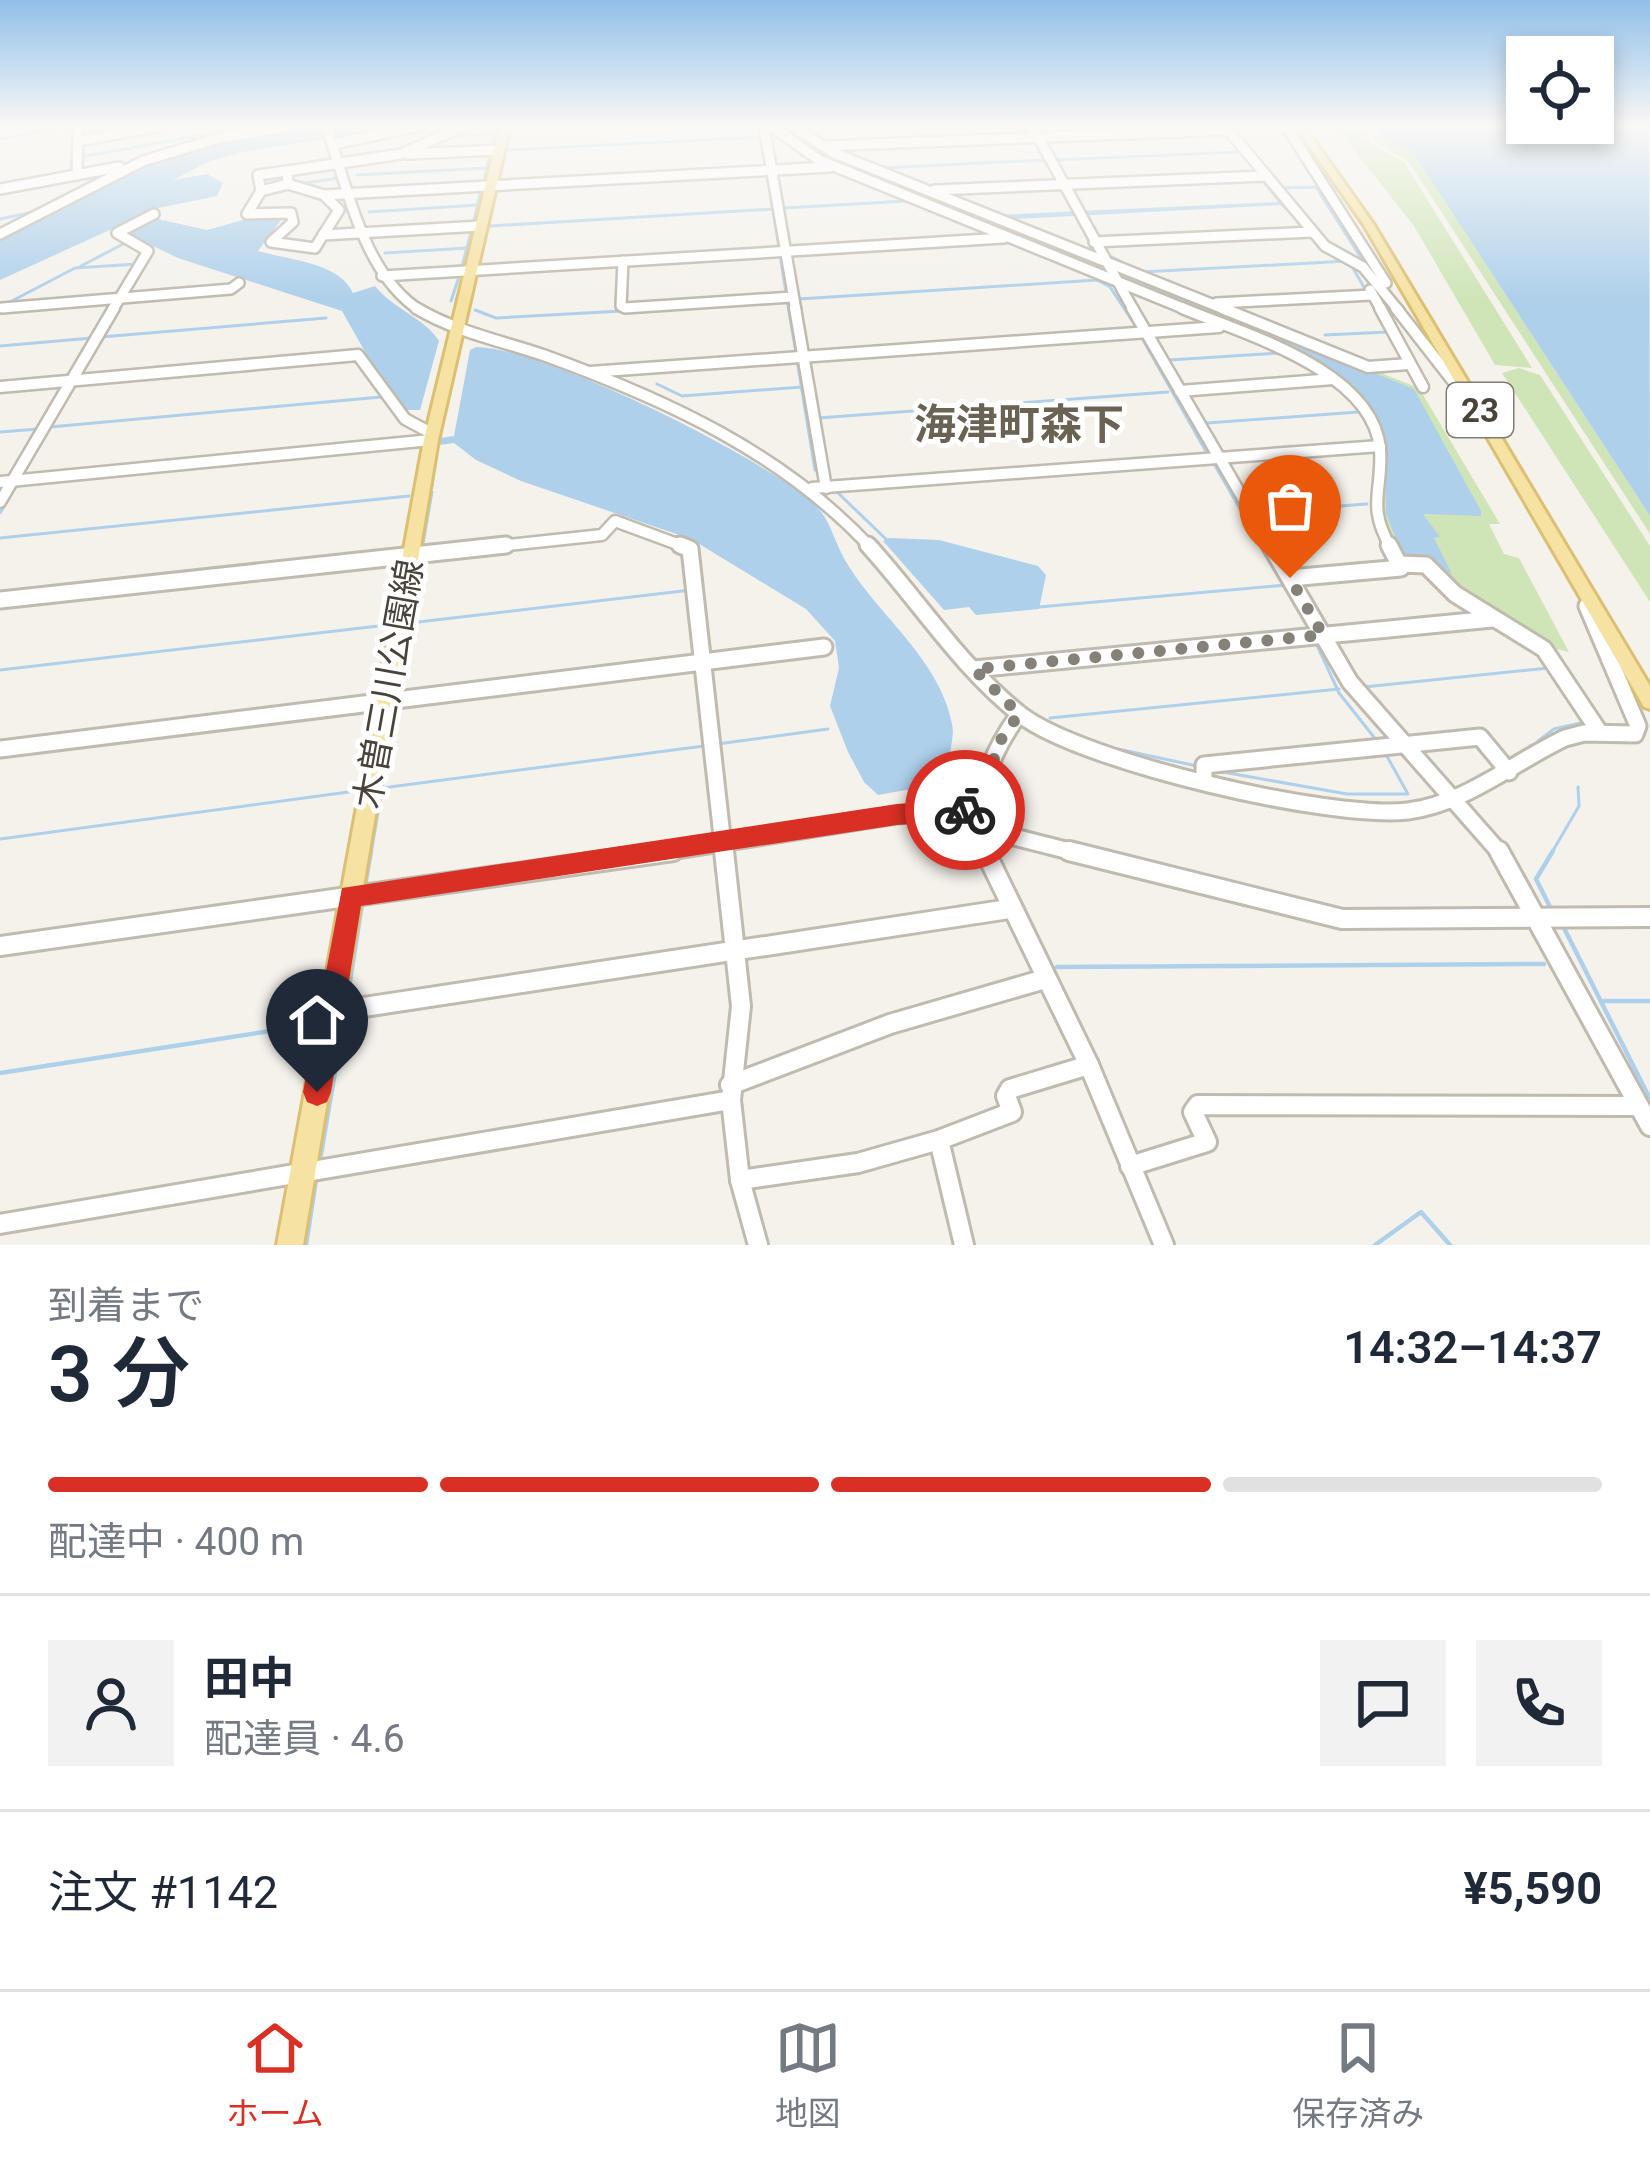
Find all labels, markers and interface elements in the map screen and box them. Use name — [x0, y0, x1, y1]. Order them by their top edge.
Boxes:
map controls — [1506, 36, 1614, 144]
button: locate — [1506, 36, 1614, 144]
road number: 23 — [1447, 383, 1513, 437]
district label: 海津町森下 — [914, 400, 1124, 449]
pin — [1239, 455, 1341, 578]
icon: bag — [1257, 473, 1323, 539]
street label: 木曽三川公園線 — [346, 556, 432, 812]
courier — [905, 750, 1025, 870]
icon: bike — [932, 777, 998, 843]
pin — [266, 969, 368, 1092]
icon: home — [284, 987, 350, 1053]
text: 到着まで — [48, 1283, 204, 1329]
text: 14:32–14:37 — [1343, 1321, 1602, 1374]
text: 3 分 — [48, 1329, 190, 1420]
text: 配達中 · 400 m — [48, 1519, 304, 1565]
button: person — [48, 1640, 174, 1766]
button: chat — [1320, 1640, 1446, 1766]
button: phone — [1476, 1640, 1602, 1766]
text: 田中 — [204, 1652, 294, 1705]
text: 配達員 · 4.6 — [204, 1716, 405, 1762]
text: ¥5,590 — [1464, 1862, 1602, 1915]
text: 注文 #1142 — [48, 1866, 278, 1919]
tab: ホーム — [226, 2015, 324, 2135]
tab: 地図 — [775, 2015, 841, 2135]
tab: 保存済み — [1292, 2015, 1424, 2135]

